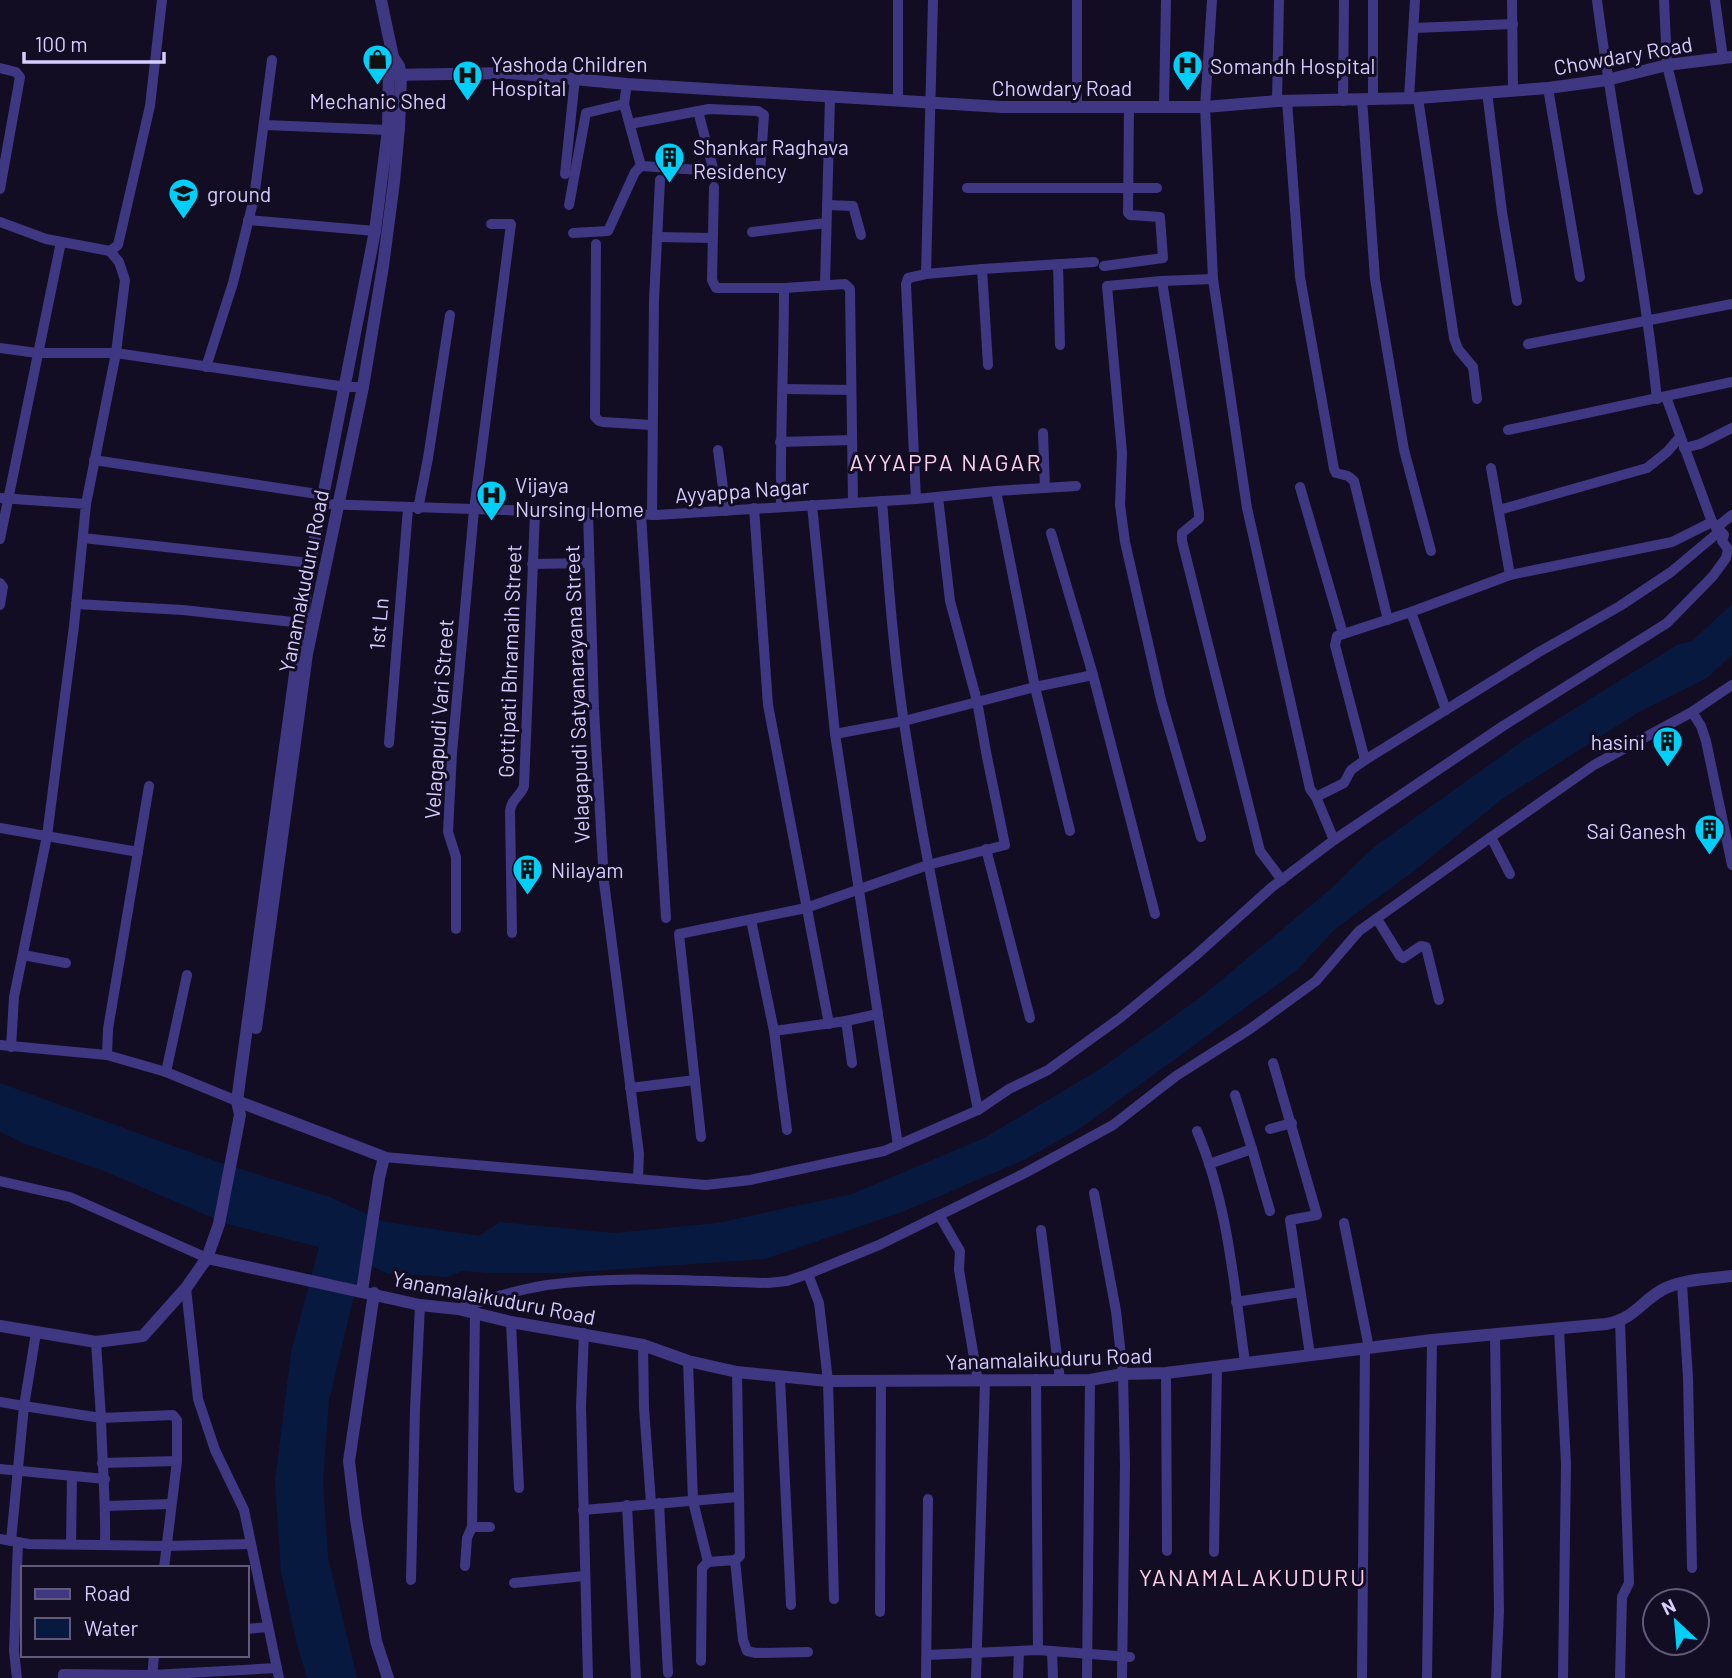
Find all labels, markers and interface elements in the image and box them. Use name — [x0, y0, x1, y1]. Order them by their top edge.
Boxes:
scale bar — [24, 21, 164, 65]
street label: Chowdary Road — [1552, 30, 1694, 80]
text: 100 m — [35, 31, 88, 56]
shop icon: Mechanic Shed — [361, 43, 395, 87]
hospital icon: Somandh Hospital — [1170, 48, 1204, 92]
place label: Yashoda Children Hospital — [491, 51, 648, 100]
place label: Somandh Hospital — [1210, 53, 1375, 78]
hospital icon: Yashoda Children Hospital — [451, 58, 485, 102]
street label: Chowdary Road — [992, 75, 1132, 100]
place label: Mechanic Shed — [309, 88, 447, 113]
place label: Shankar Raghava Residency — [693, 134, 849, 183]
building icon: Shankar Raghava Residency — [653, 141, 687, 185]
school or university icon: ground — [167, 176, 201, 220]
place label: ground — [207, 181, 271, 206]
district label: AYYAPPA NAGAR — [849, 448, 1043, 476]
place label: Vijaya Nursing Home — [515, 472, 644, 521]
street label: Ayyappa Nagar — [674, 473, 810, 507]
hospital icon: Vijaya Nursing Home — [475, 479, 509, 523]
street label: Yanamakuduru Road — [273, 487, 333, 675]
street label: Gottipati Bhramaih Street — [492, 544, 526, 778]
street label: Velagapudi Satyanarayana Street — [558, 544, 594, 844]
street label: 1st Ln — [363, 597, 393, 651]
street label: Velagapudi Vari Street — [419, 618, 457, 820]
building icon: hasini — [1651, 724, 1685, 768]
place label: hasini — [1591, 729, 1645, 754]
building icon: Sai Ganesh — [1692, 813, 1726, 857]
place label: Sai Ganesh — [1586, 818, 1686, 843]
building icon: Nilayam — [511, 852, 545, 896]
place label: Nilayam — [551, 857, 624, 882]
street label: Yanamalaikuduru Road — [390, 1265, 598, 1329]
street label: Yanamalaikuduru Road — [945, 1342, 1153, 1374]
district label: YANAMALAKUDURU — [1139, 1563, 1367, 1591]
legend — [21, 1566, 248, 1657]
text: Road — [84, 1580, 130, 1605]
north arrow — [1641, 1587, 1711, 1657]
text: N — [1658, 1593, 1679, 1619]
text: Water — [84, 1615, 139, 1640]

